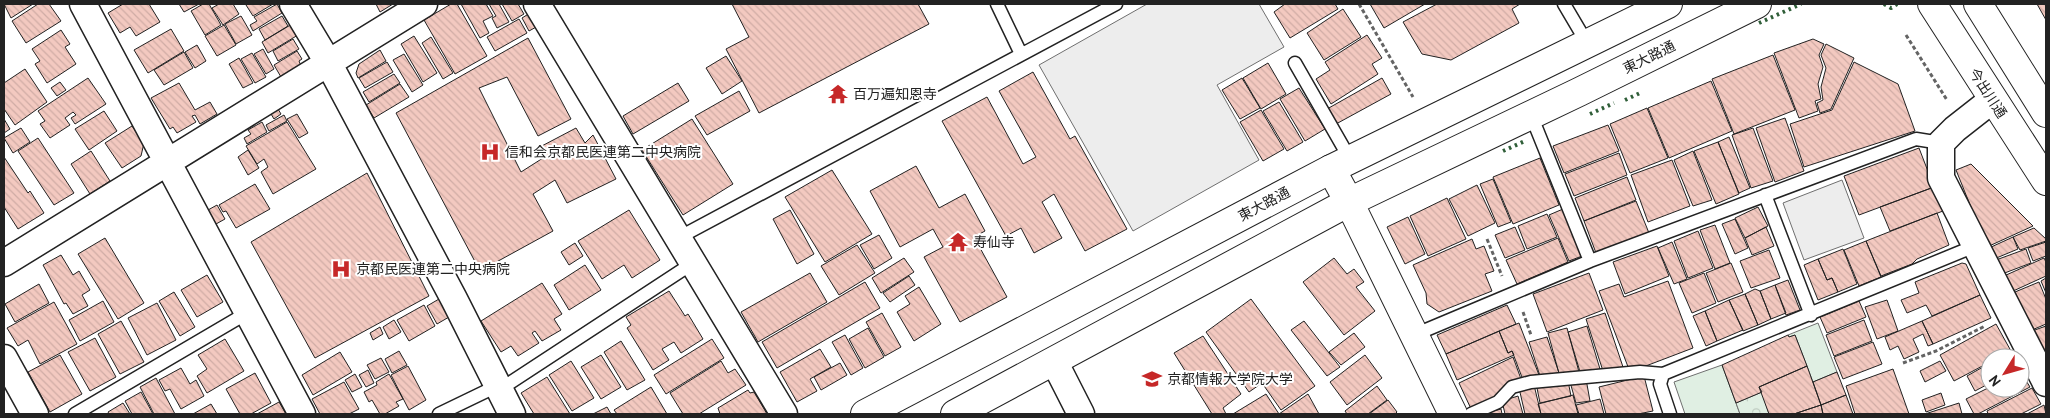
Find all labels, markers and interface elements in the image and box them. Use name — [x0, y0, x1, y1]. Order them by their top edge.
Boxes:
street label: 東大路通 — [1620, 37, 1678, 77]
street label: 今出川通 — [1965, 65, 2011, 121]
temple icon: 百万遍知恩寺 — [827, 83, 849, 105]
place label: 百万遍知恩寺 — [853, 85, 937, 103]
hospital icon: 信和会京都民医連第二中央病院 — [479, 141, 501, 163]
place label: 信和会京都民医連第二中央病院 — [505, 143, 701, 161]
street label: 東大路通 — [1235, 183, 1293, 225]
temple icon: 寿仙寺 — [947, 231, 969, 253]
place label: 寿仙寺 — [973, 233, 1015, 251]
hospital icon: 京都民医連第二中央病院 — [330, 258, 352, 280]
place label: 京都民医連第二中央病院 — [356, 260, 510, 278]
north arrow — [1980, 348, 2030, 398]
school or university icon: 京都情報大学院大学 — [1141, 368, 1163, 390]
place label: 京都情報大学院大学 — [1167, 370, 1293, 388]
text: N — [1985, 372, 2005, 390]

